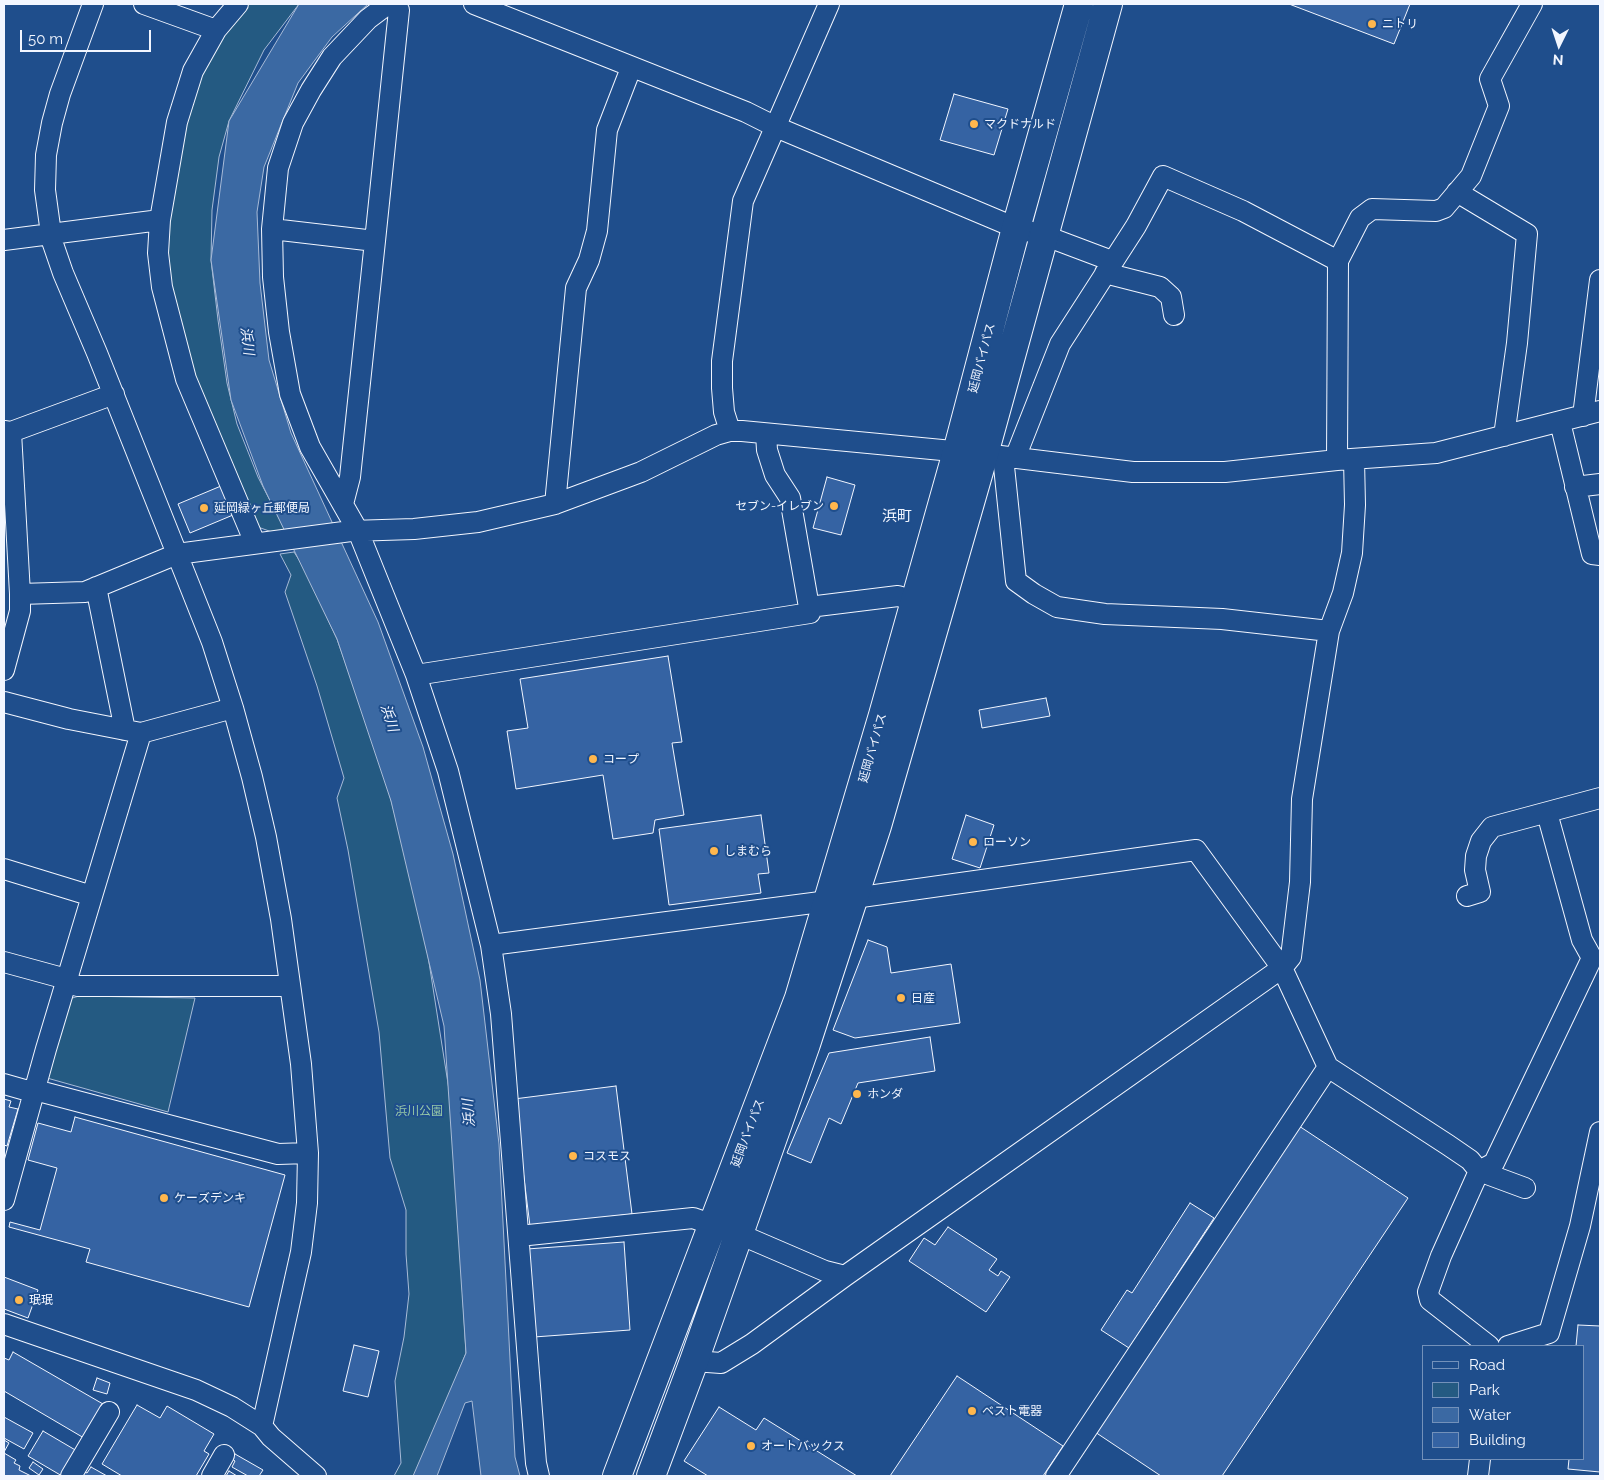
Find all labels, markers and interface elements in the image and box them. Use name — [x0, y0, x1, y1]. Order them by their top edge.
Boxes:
place label: ニトリ — [1382, 17, 1418, 31]
marker: ニトリ — [1366, 18, 1378, 30]
scale bar — [22, 20, 154, 52]
north arrow — [1534, 20, 1584, 70]
text: 50 m — [28, 30, 63, 48]
text: N — [1552, 52, 1564, 68]
place label: マクドナルド — [984, 117, 1056, 131]
marker: マクドナルド — [968, 118, 980, 130]
street label: 延岡バイパス — [966, 321, 998, 395]
water label: 浜川 — [237, 326, 257, 356]
place label: セブン-イレブン — [735, 499, 824, 513]
marker: セブン-イレブン — [828, 500, 840, 512]
place label: 延岡緑ヶ丘郵便局 — [214, 501, 310, 515]
marker: 延岡緑ヶ丘郵便局 — [198, 502, 210, 514]
district label: 浜町 — [882, 507, 912, 525]
water label: 浜川 — [377, 702, 401, 734]
street label: 延岡バイパス — [856, 711, 890, 785]
place label: コープ — [603, 752, 639, 766]
marker: コープ — [587, 753, 599, 765]
place label: ローソン — [983, 835, 1031, 849]
marker: ローソン — [967, 836, 979, 848]
place label: しまむら — [724, 844, 772, 858]
marker: しまむら — [708, 845, 720, 857]
place label: 日産 — [911, 991, 935, 1005]
marker: 日産 — [895, 992, 907, 1004]
place label: ホンダ — [867, 1087, 903, 1101]
marker: ホンダ — [851, 1088, 863, 1100]
street label: 延岡バイパス — [728, 1097, 768, 1169]
water label: 浜川 — [460, 1098, 478, 1128]
park label: 浜川公園 — [395, 1104, 443, 1118]
place label: コスモス — [583, 1149, 631, 1163]
marker: コスモス — [567, 1150, 579, 1162]
place label: ケーズデンキ — [174, 1191, 246, 1205]
marker: ケーズデンキ — [158, 1192, 170, 1204]
place label: 珉珉 — [29, 1293, 53, 1307]
marker: 珉珉 — [13, 1294, 25, 1306]
legend — [1422, 1345, 1584, 1460]
text: Road — [1469, 1356, 1505, 1374]
text: Park — [1469, 1381, 1500, 1399]
place label: ベスト電器 — [982, 1404, 1042, 1418]
marker: ベスト電器 — [966, 1405, 978, 1417]
text: Water — [1469, 1406, 1511, 1424]
text: Building — [1469, 1431, 1526, 1449]
place label: オートバックス — [761, 1439, 845, 1453]
marker: オートバックス — [745, 1440, 757, 1452]

